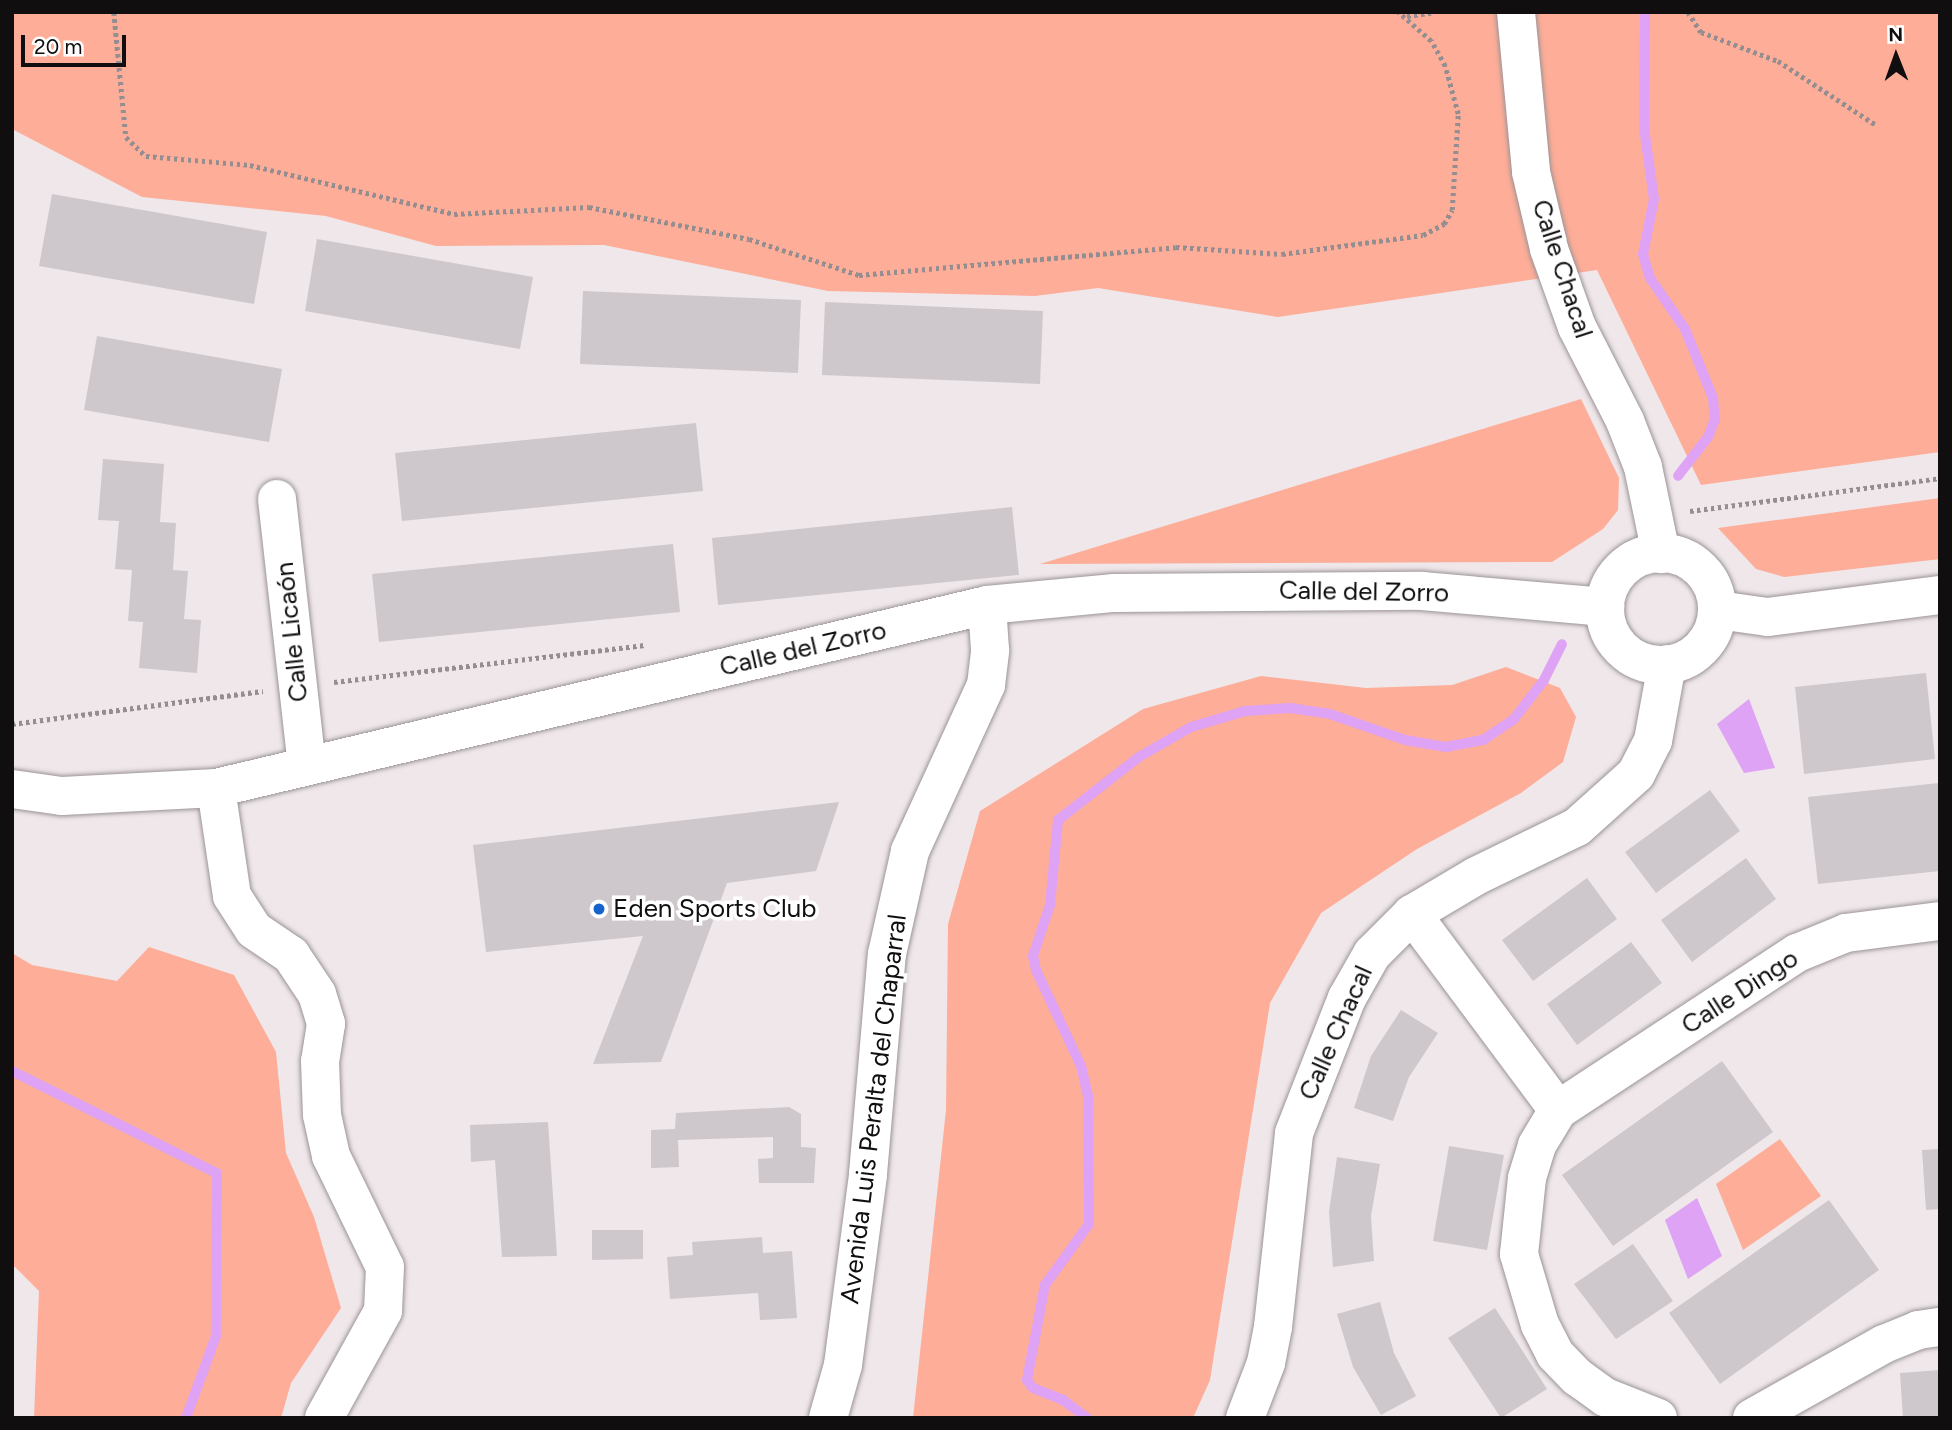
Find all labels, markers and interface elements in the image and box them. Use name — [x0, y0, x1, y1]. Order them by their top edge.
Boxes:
scale bar — [24, 21, 130, 65]
north arrow — [1861, 21, 1931, 91]
text: N — [1888, 23, 1903, 46]
text: 20 m — [34, 34, 82, 59]
street label: Calle Chacal — [1525, 196, 1599, 342]
street label: Calle Licaón — [269, 560, 315, 704]
street label: Calle del Zorro — [1279, 575, 1449, 609]
street label: Calle del Zorro — [717, 615, 889, 683]
place label: Eden Sports Club — [613, 893, 817, 925]
marker: Eden Sports Club — [591, 901, 607, 917]
street label: Avenida Luis Peralta del Chaparral — [835, 912, 913, 1306]
street label: Calle Dingo — [1676, 943, 1804, 1041]
street label: Calle Chacal — [1293, 961, 1379, 1105]

